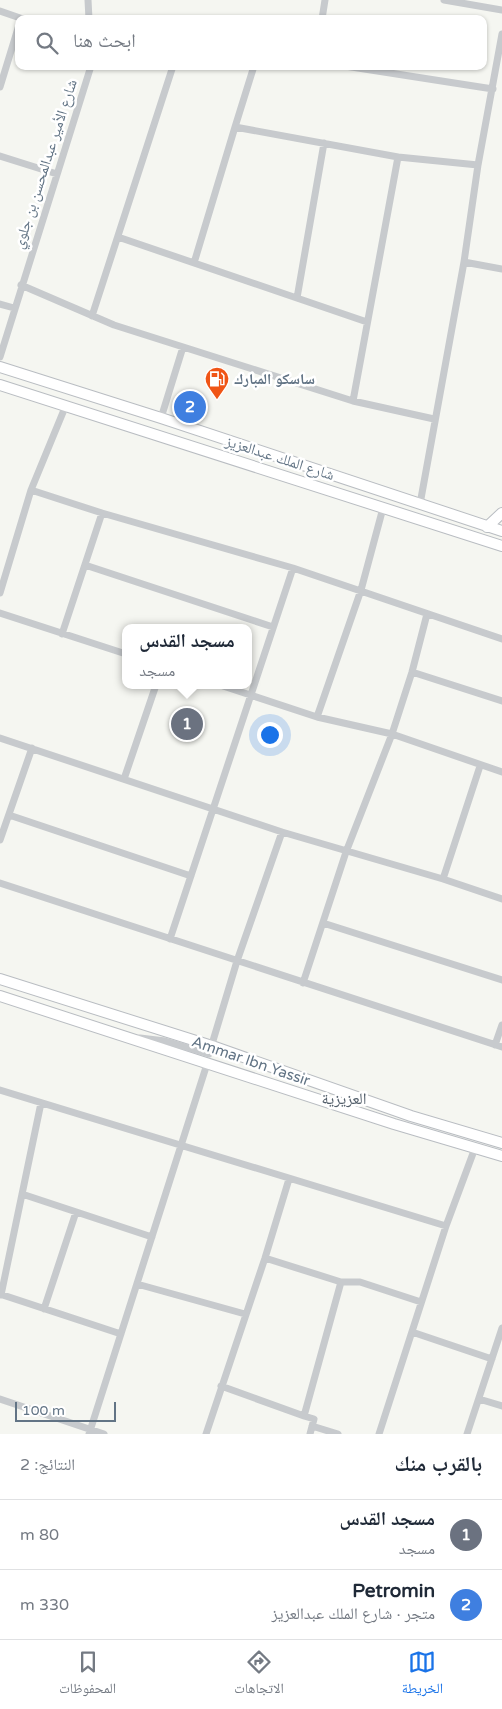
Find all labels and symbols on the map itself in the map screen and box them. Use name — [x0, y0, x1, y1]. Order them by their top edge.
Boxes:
street label: شارع الأمير عبدالمحسن بن جلوي — [9, 77, 84, 252]
fuel station icon: ساسكو المبارك — [204, 366, 230, 400]
place label: ساسكو المبارك — [234, 370, 315, 388]
pin: 2 — [174, 388, 206, 426]
street label: شارع الملك عبدالعزيز — [222, 432, 337, 485]
pin: 1 — [171, 705, 203, 743]
your location — [257, 722, 283, 748]
street label: Ammar Ibn Yassir — [189, 1032, 313, 1090]
district label: العزيزية — [322, 1089, 366, 1109]
scale bar — [15, 1399, 116, 1422]

